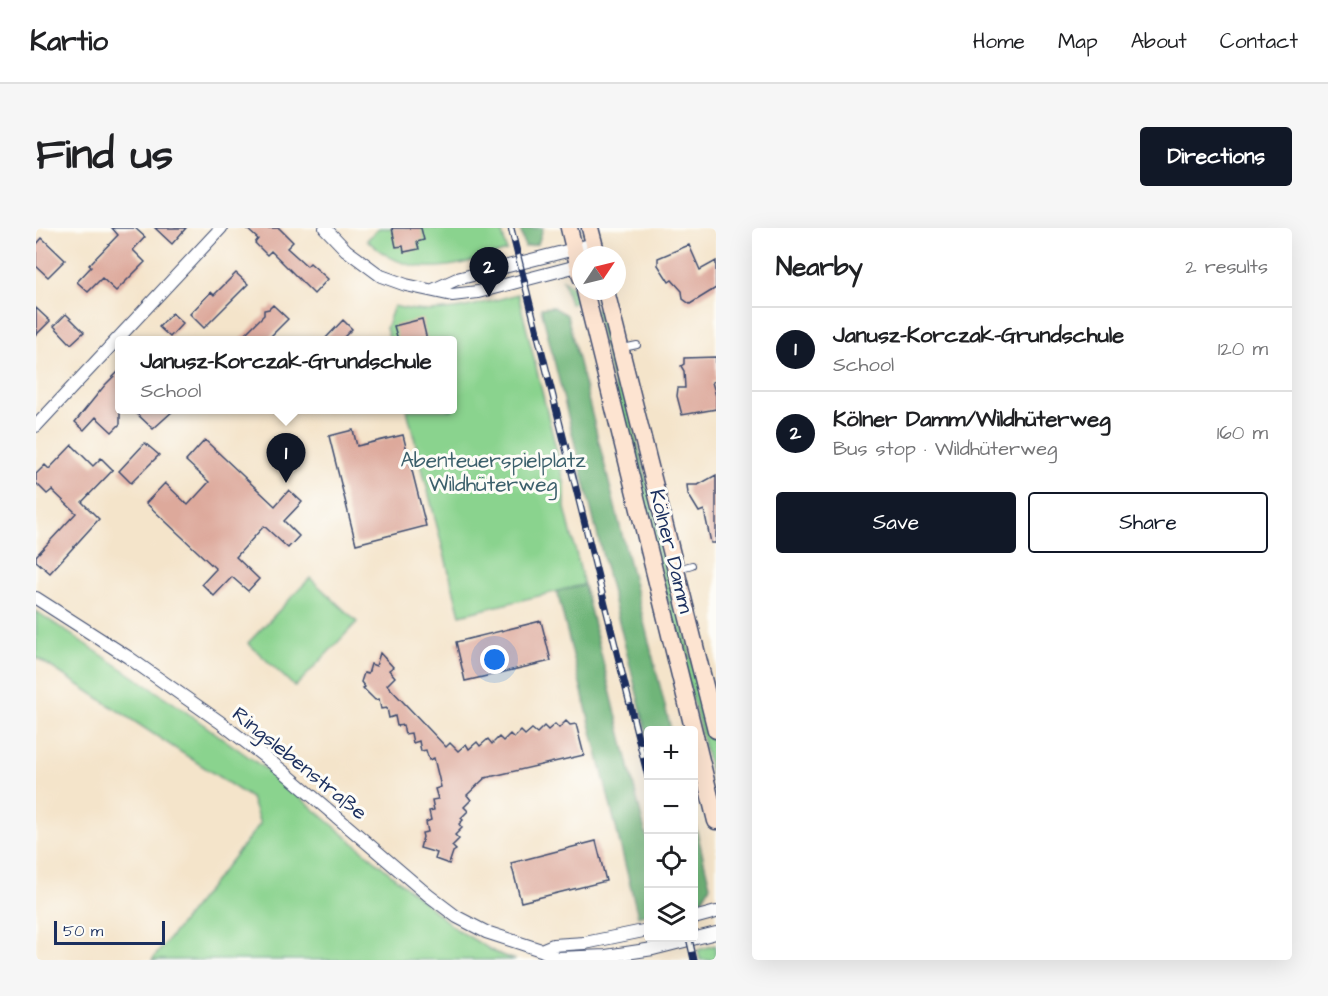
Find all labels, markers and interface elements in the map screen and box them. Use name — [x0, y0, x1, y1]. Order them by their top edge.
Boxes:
text: Kartio — [30, 22, 108, 61]
text: Home — [973, 27, 1025, 56]
text: Map — [1058, 27, 1098, 56]
text: About — [1131, 27, 1187, 56]
text: Contact — [1220, 27, 1298, 56]
text: Find us — [36, 127, 173, 185]
button: Directions — [1140, 127, 1292, 186]
north arrow — [572, 246, 626, 300]
pin: 2 — [470, 248, 508, 297]
text: Nearby — [776, 249, 863, 285]
text: 2 results — [1185, 253, 1268, 281]
text: Janusz-Korczak-Grundschule — [833, 320, 1124, 351]
text: 1 — [794, 335, 797, 363]
text: 120 m — [1218, 335, 1268, 363]
popup — [115, 336, 457, 414]
text: Janusz-Korczak-Grundschule — [140, 346, 432, 377]
text: School — [833, 351, 894, 379]
text: School — [140, 377, 201, 405]
text: Kölner Damm/Wildhüterweg — [833, 404, 1111, 435]
text: 2 — [790, 419, 801, 447]
text: 160 m — [1217, 419, 1268, 447]
pin: 1 — [266, 434, 306, 483]
text: Bus stop · Wildhüterweg — [833, 435, 1057, 463]
park label: Abenteuerspielplatz Wildhüterweg — [400, 446, 586, 501]
street label: Kölner Damm — [642, 486, 701, 617]
button: Save — [776, 492, 1016, 553]
button: Share — [1028, 492, 1268, 553]
your location — [480, 645, 509, 674]
street label: Ringslebenstraße — [225, 700, 373, 828]
map controls — [644, 726, 698, 942]
button: + — [644, 726, 698, 780]
button: − — [644, 780, 698, 834]
button: locate — [644, 834, 698, 888]
button: layers — [644, 888, 698, 942]
scale bar — [54, 918, 165, 946]
text: 50 m — [63, 920, 103, 942]

